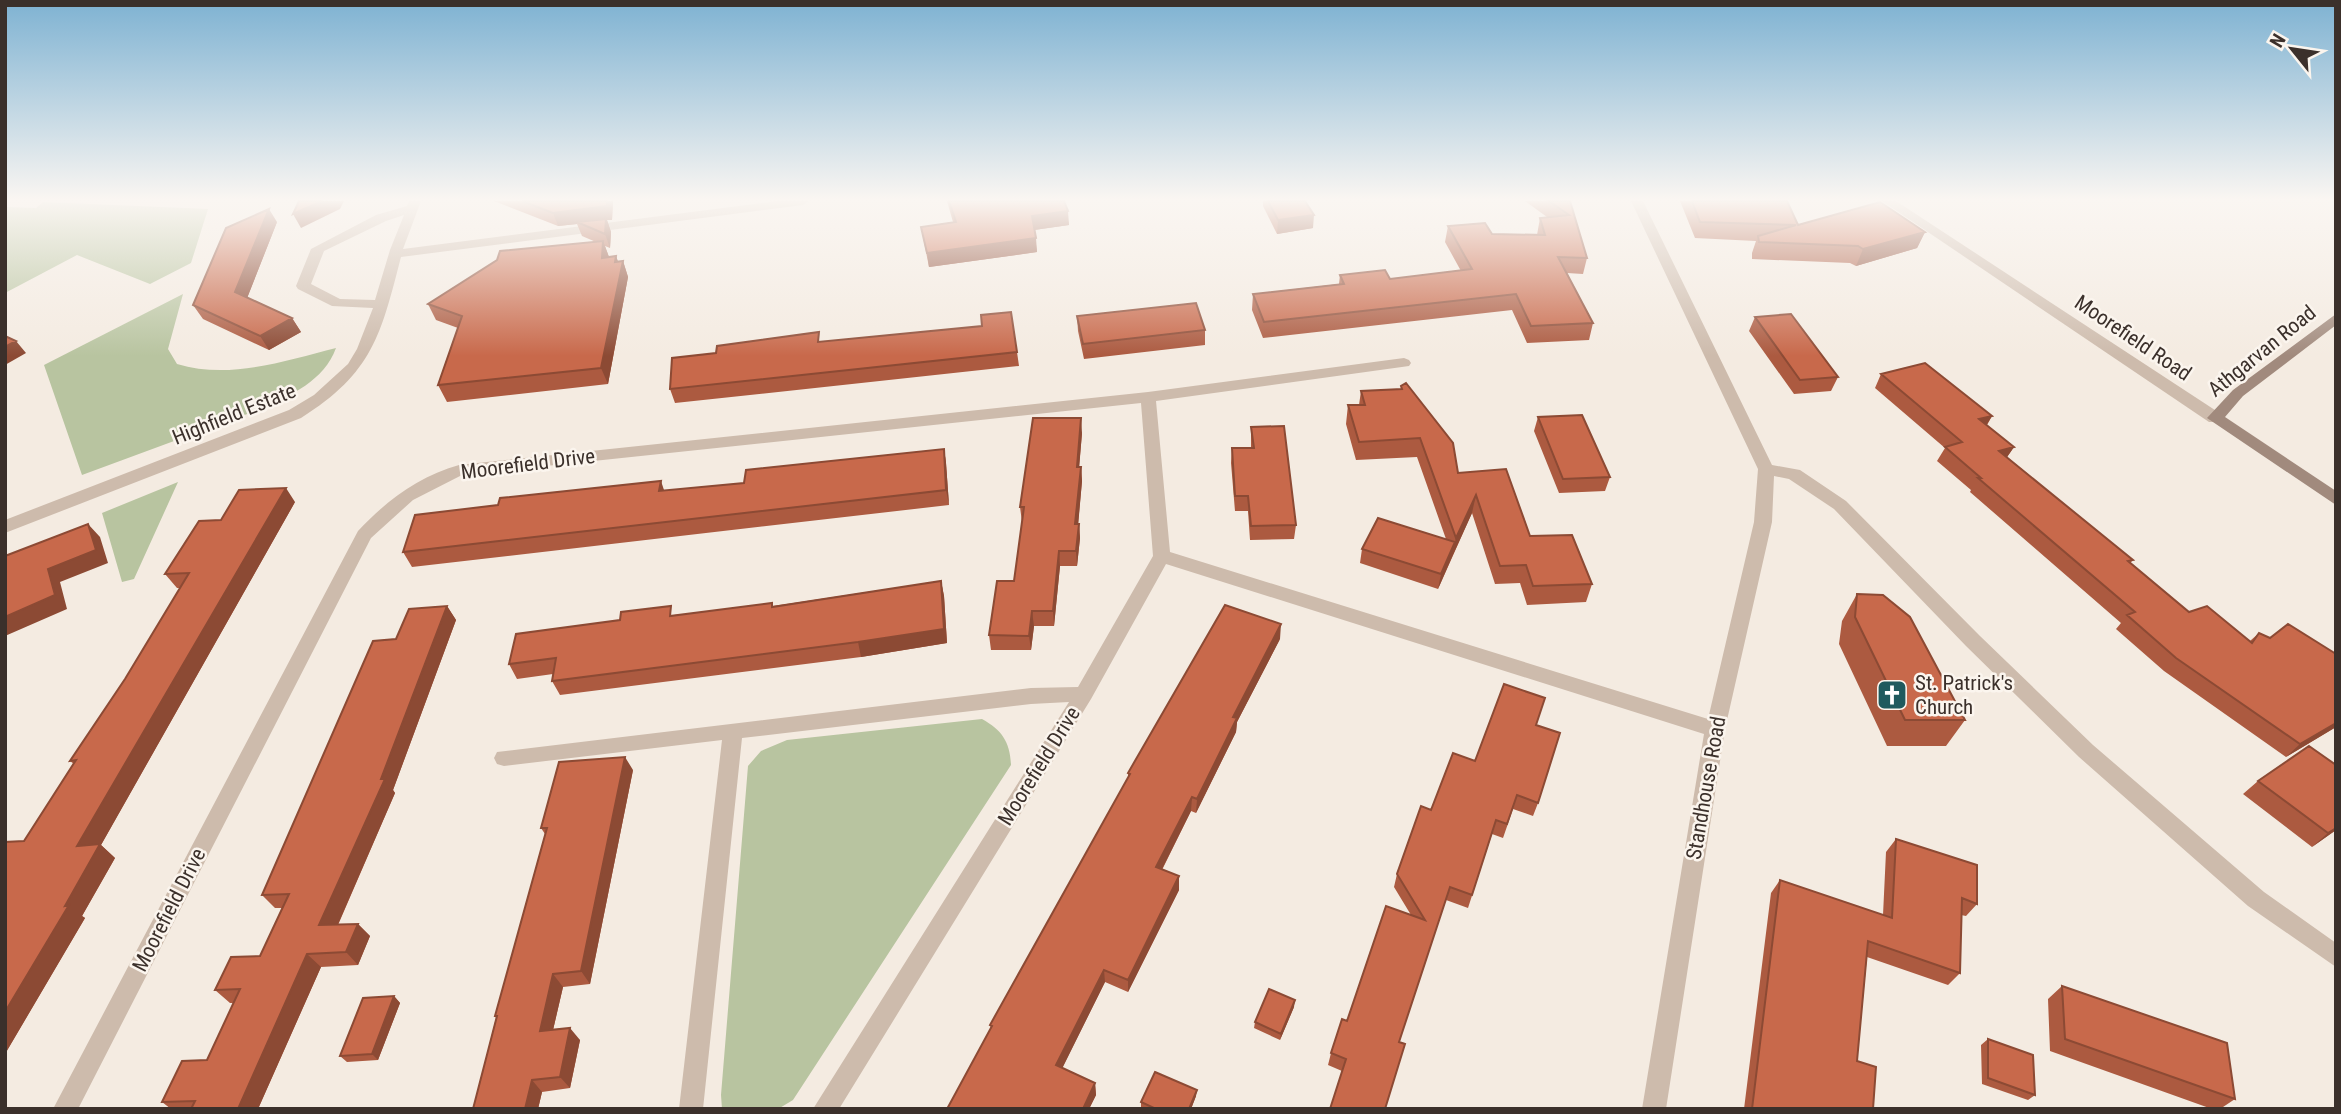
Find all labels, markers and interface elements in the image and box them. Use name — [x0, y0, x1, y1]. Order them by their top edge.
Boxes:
north arrow — [2257, 14, 2327, 84]
text: N — [2265, 30, 2291, 52]
street label: Moorefield Road — [2070, 290, 2196, 386]
street label: Athgarvan Road — [2203, 300, 2321, 402]
street label: Highfield Estate — [169, 378, 299, 450]
street label: Moorefield Drive — [459, 444, 597, 484]
place label: St. Patrick's Church — [1915, 671, 2013, 719]
church icon: St. Patrick's Church — [1875, 678, 1909, 712]
street label: Moorefield Drive — [993, 702, 1085, 830]
street label: Standhouse Road — [1682, 715, 1730, 861]
street label: Moorefield Drive — [128, 844, 210, 976]

